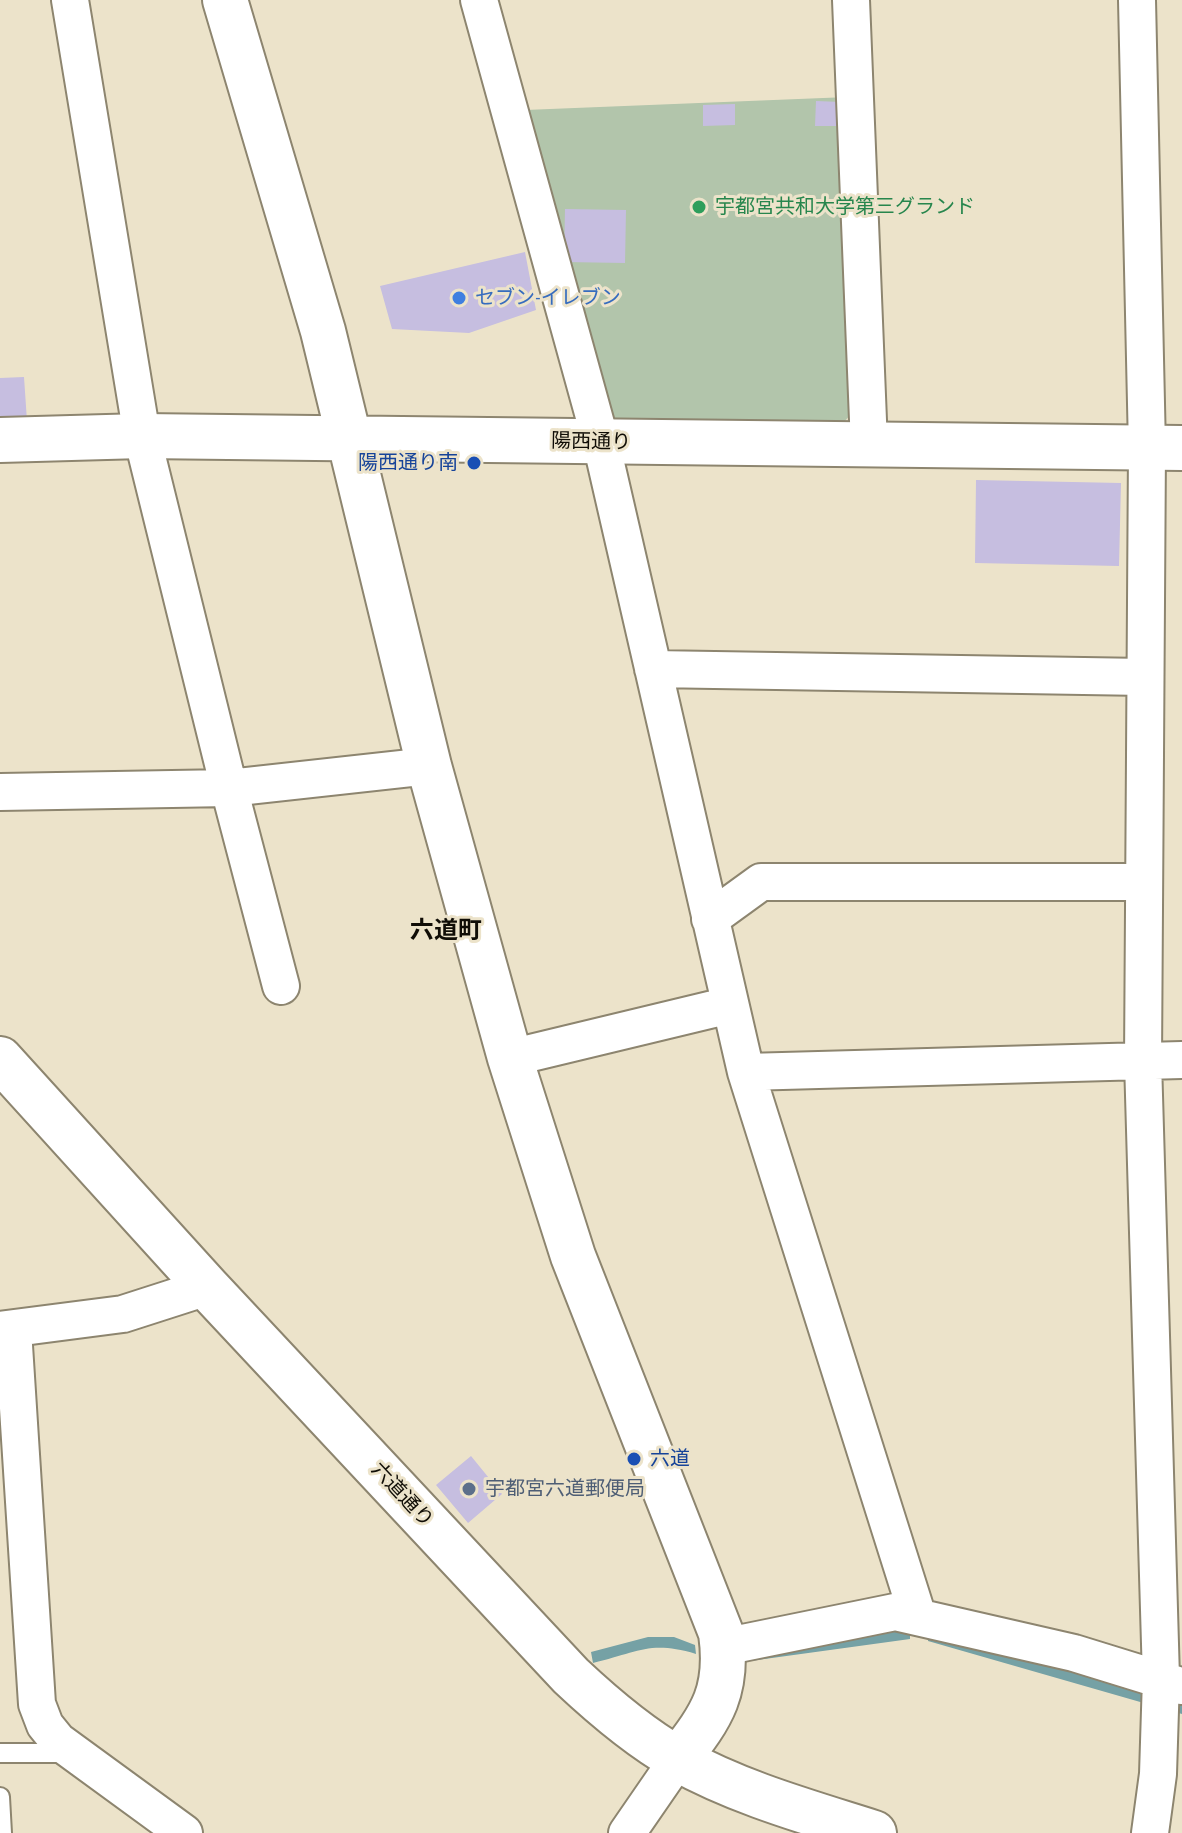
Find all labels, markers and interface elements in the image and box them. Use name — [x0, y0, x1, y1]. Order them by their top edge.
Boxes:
place label: 宇都宮共和大学第三グランド — [715, 195, 975, 219]
marker: 宇都宮共和大学第三グランド — [690, 198, 708, 216]
place label: セブン-イレブン — [475, 286, 621, 310]
marker: セブン-イレブン — [450, 289, 468, 307]
street label: 陽西通り — [551, 429, 631, 455]
place label: 陽西通り南 — [358, 451, 458, 475]
marker: 陽西通り南 — [465, 454, 483, 472]
district label: 六道町 — [410, 917, 482, 945]
place label: 六道 — [650, 1447, 690, 1471]
marker: 六道 — [625, 1450, 643, 1468]
street label: 六道通り — [366, 1458, 438, 1532]
place label: 宇都宮六道郵便局 — [485, 1477, 645, 1501]
marker: 宇都宮六道郵便局 — [460, 1480, 478, 1498]

